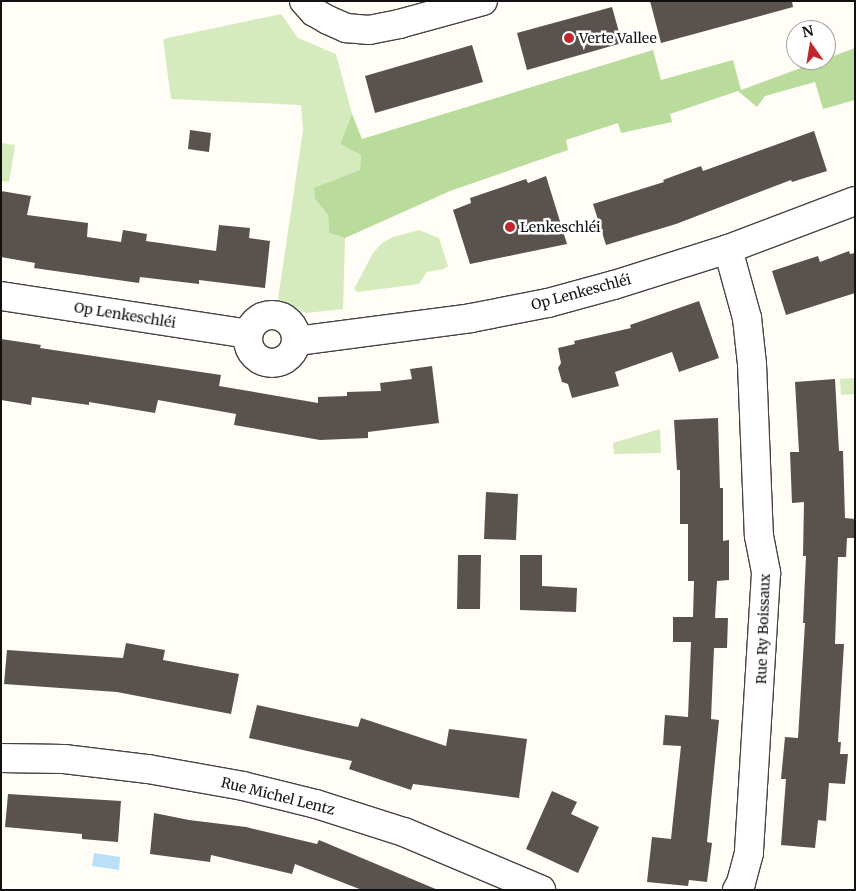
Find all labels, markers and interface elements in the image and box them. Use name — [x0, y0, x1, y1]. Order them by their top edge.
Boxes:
north arrow — [786, 20, 836, 70]
text: N — [800, 21, 815, 41]
place label: Verte Vallee — [579, 30, 657, 46]
marker: Verte Vallee — [563, 32, 575, 44]
place label: Lenkeschléi — [520, 219, 601, 235]
marker: Lenkeschléi — [504, 221, 516, 233]
street label: Op Lenkeschléi — [529, 271, 633, 313]
street label: Op Lenkeschléi — [73, 299, 177, 331]
street label: Rue Ry Boissaux — [753, 573, 773, 685]
street label: Rue Michel Lentz — [219, 774, 337, 818]

